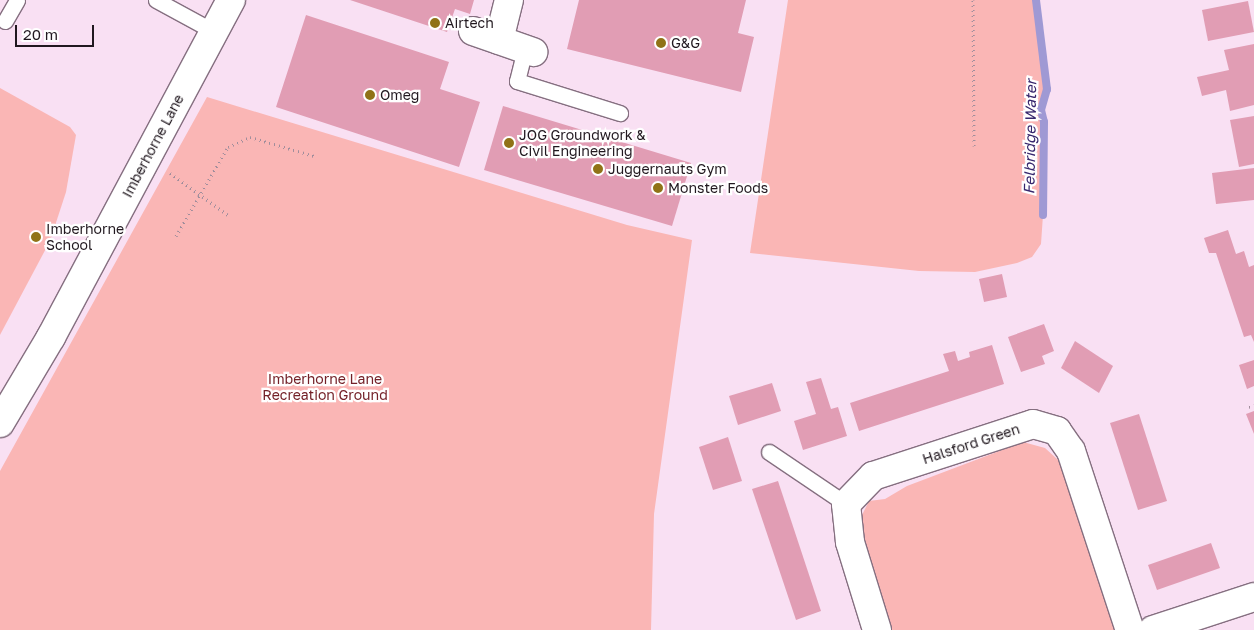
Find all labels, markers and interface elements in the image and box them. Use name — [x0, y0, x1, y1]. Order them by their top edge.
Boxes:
scale bar — [18, 15, 96, 47]
place label: Airtech — [445, 15, 494, 31]
marker: Airtech — [429, 17, 441, 29]
text: 20 m — [23, 25, 58, 43]
place label: G&G — [671, 35, 700, 51]
marker: G&G — [655, 37, 667, 49]
water label: Felbridge Water — [1020, 79, 1040, 195]
place label: Omeg — [380, 87, 419, 103]
marker: Omeg — [364, 89, 376, 101]
street label: Imberhorne Lane — [119, 92, 187, 200]
place label: JOG Groundwork & Civil Engineering — [519, 127, 646, 160]
marker: JOG Groundwork & Civil Engineering — [503, 137, 515, 149]
place label: Juggernauts Gym — [608, 161, 727, 177]
marker: Juggernauts Gym — [592, 163, 604, 175]
place label: Monster Foods — [668, 180, 768, 196]
marker: Monster Foods — [652, 182, 664, 194]
place label: Imberhorne School — [46, 221, 124, 253]
marker: Imberhorne School — [30, 231, 42, 243]
park label: Imberhorne Lane Recreation Ground — [262, 371, 388, 404]
street label: Halsford Green — [920, 420, 1022, 468]

